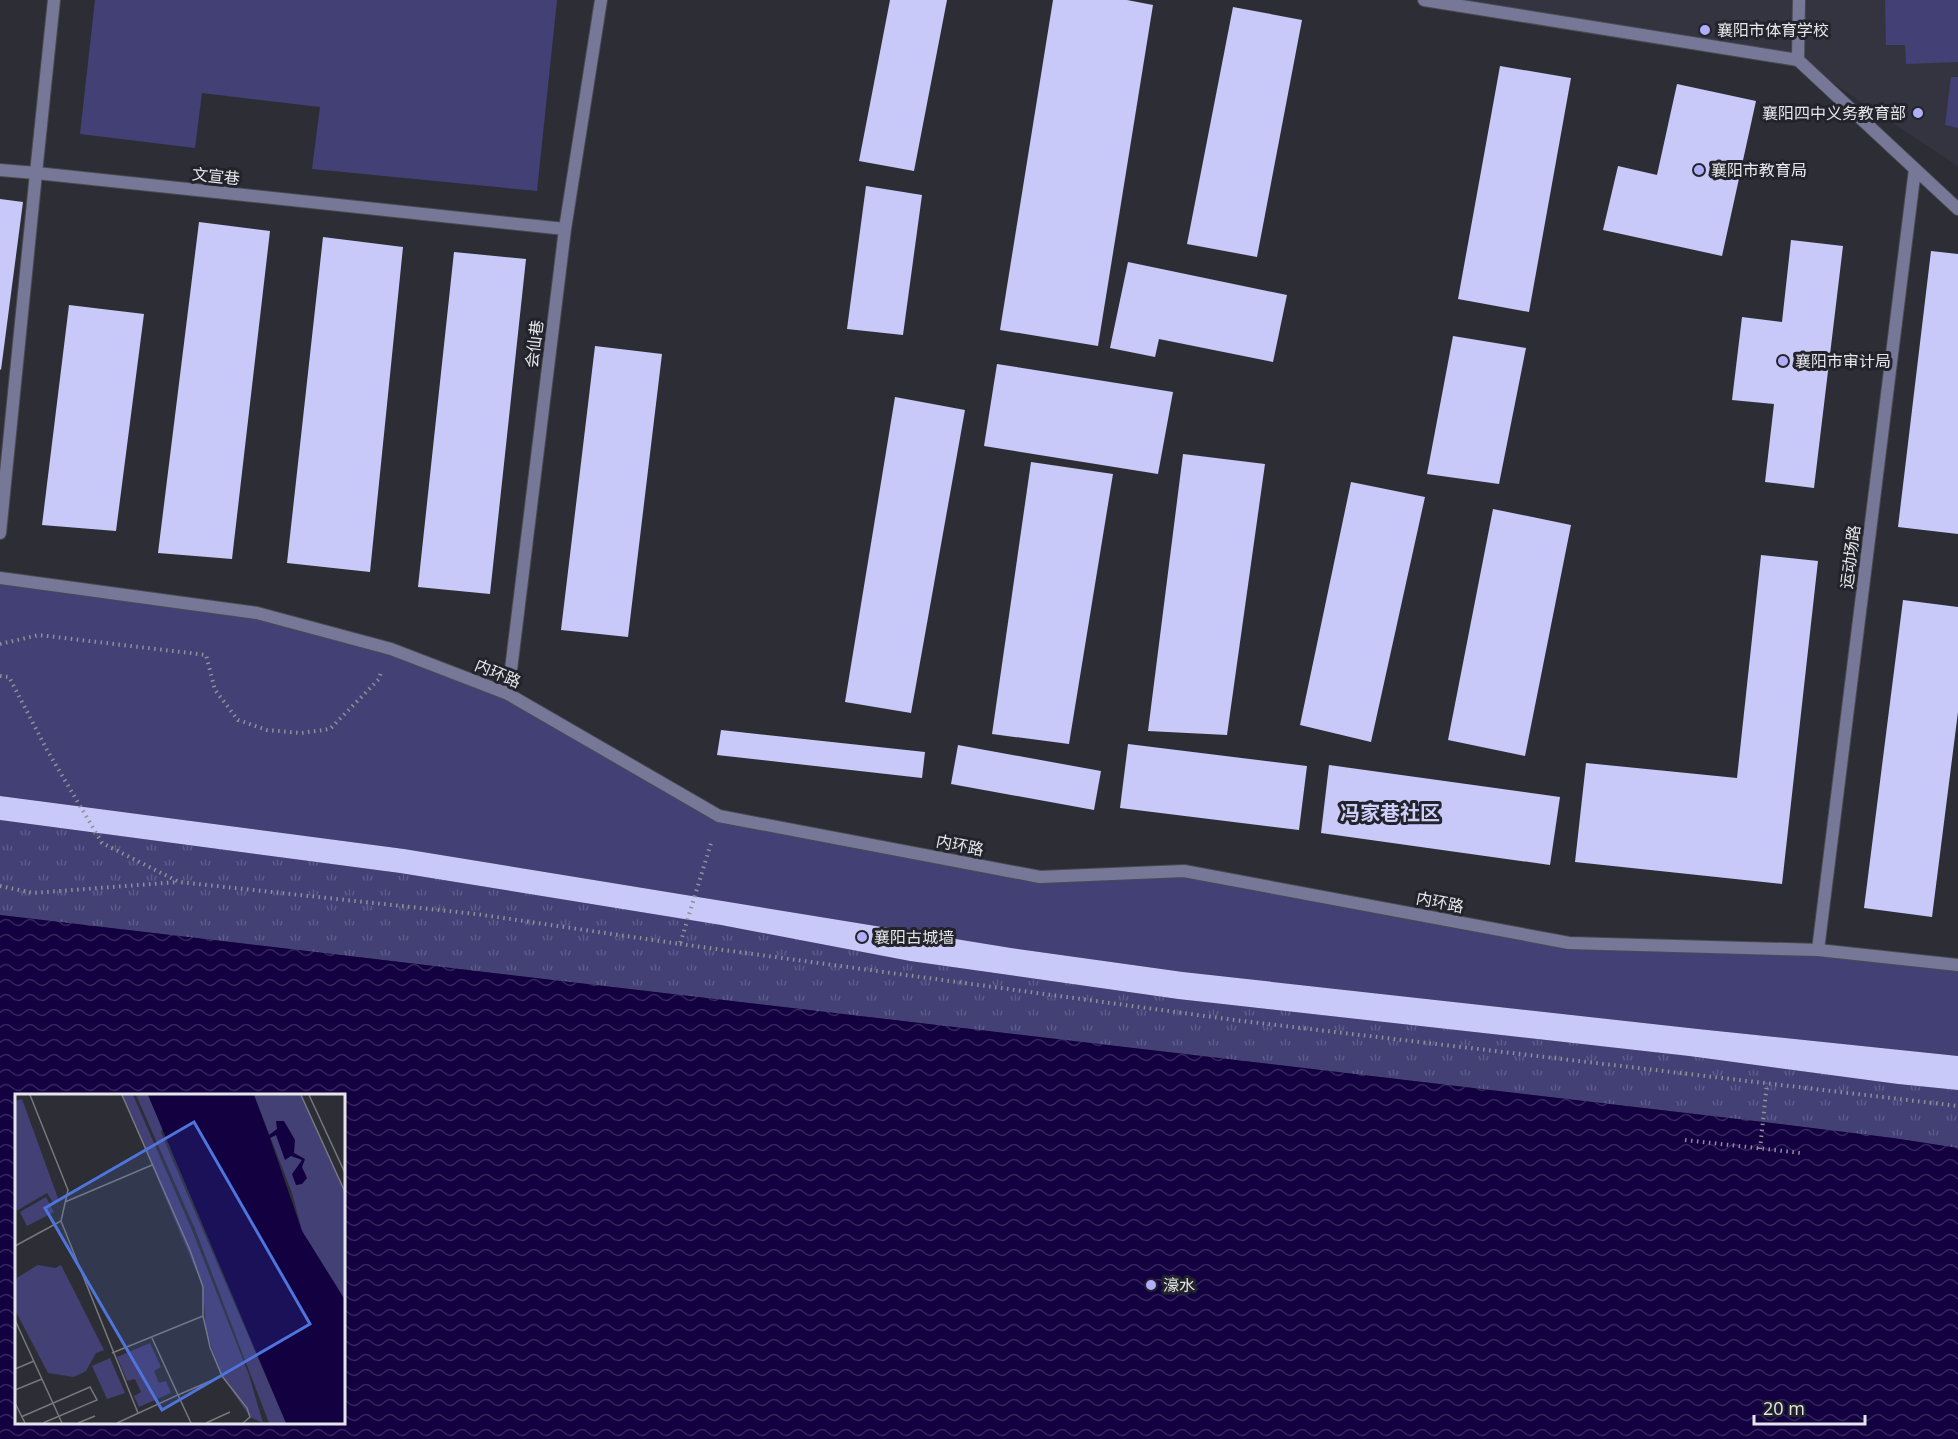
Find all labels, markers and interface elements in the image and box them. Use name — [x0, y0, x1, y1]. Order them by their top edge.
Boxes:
place label: 襄阳市体育学校 — [1717, 19, 1829, 41]
marker: 襄阳市体育学校 — [1698, 23, 1712, 37]
place label: 襄阳四中义务教育部 — [1762, 102, 1906, 124]
marker: 襄阳四中义务教育部 — [1911, 106, 1925, 120]
place label: 襄阳市教育局 — [1711, 159, 1807, 181]
street label: 文宣巷 — [191, 163, 241, 189]
marker: 襄阳市教育局 — [1692, 163, 1706, 177]
street label: 会仙巷 — [520, 319, 548, 369]
place label: 襄阳市审计局 — [1795, 350, 1891, 372]
marker: 襄阳市审计局 — [1776, 354, 1790, 368]
street label: 运动场路 — [1835, 524, 1865, 590]
street label: 内环路 — [472, 653, 524, 693]
district label: 冯家巷社区 — [1340, 799, 1440, 826]
street label: 内环路 — [934, 830, 986, 860]
street label: 内环路 — [1414, 887, 1466, 917]
place label: 襄阳古城墙 — [874, 926, 954, 948]
marker: 襄阳古城墙 — [855, 930, 869, 944]
inset map — [15, 1094, 345, 1424]
place label: 濠水 — [1163, 1274, 1195, 1296]
marker: 濠水 — [1144, 1278, 1158, 1292]
scale bar — [1754, 1388, 1865, 1426]
text: 20 m — [1763, 1396, 1805, 1420]

